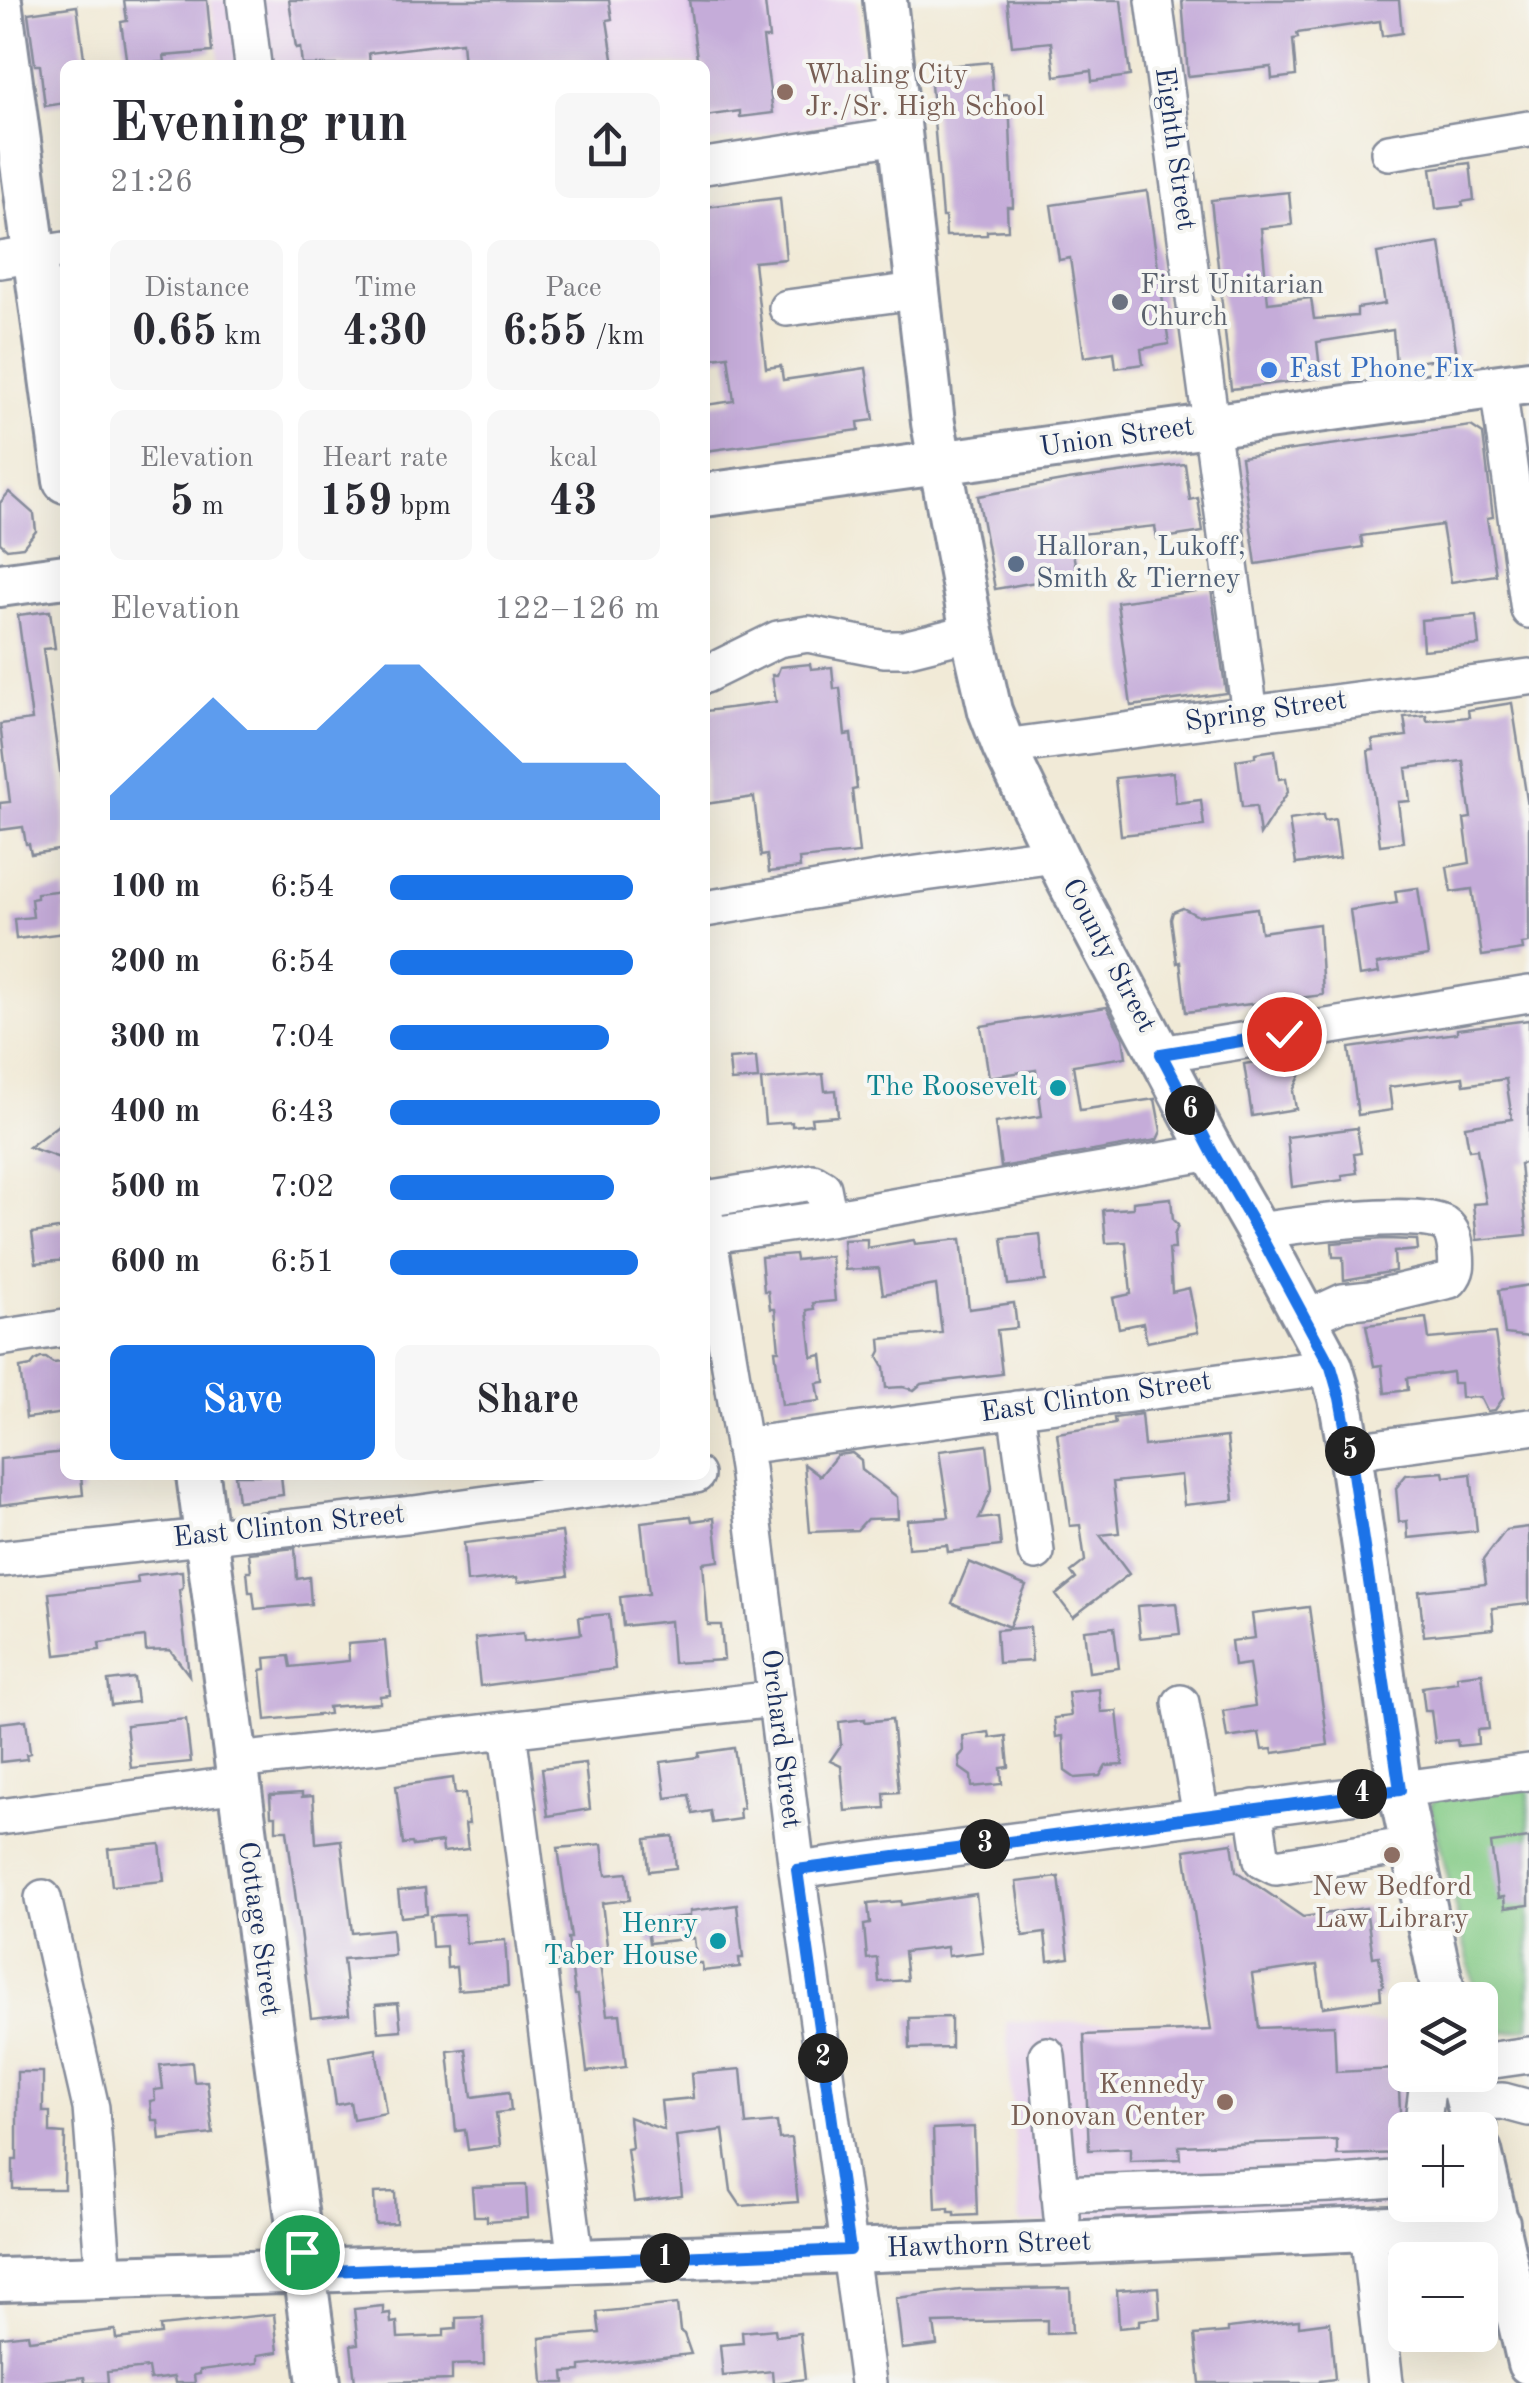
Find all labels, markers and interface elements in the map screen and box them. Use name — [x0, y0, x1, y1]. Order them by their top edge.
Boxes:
place label: Whaling City Jr./Sr. High School — [805, 62, 1045, 122]
street label: Eighth Street — [1149, 66, 1199, 232]
marker: Whaling City Jr./Sr. High School — [774, 81, 796, 103]
button: share — [555, 93, 660, 198]
text: Evening run — [110, 98, 408, 153]
text: 21:26 — [110, 167, 193, 199]
place label: First Unitarian Church — [1140, 272, 1324, 332]
text: Distance — [144, 275, 249, 303]
text: Time — [354, 275, 416, 303]
text: Pace — [545, 275, 602, 303]
marker: First Unitarian Church — [1109, 291, 1131, 313]
text: 0.65 — [132, 312, 217, 354]
text: 4:30 — [343, 312, 427, 354]
text: 6:55 — [502, 312, 587, 354]
text: km — [217, 323, 261, 351]
text: /km — [587, 323, 644, 351]
place label: Fast Phone Fix — [1289, 356, 1475, 384]
marker: Fast Phone Fix — [1258, 359, 1280, 381]
street label: Union Street — [1038, 413, 1196, 463]
text: Elevation — [140, 445, 254, 473]
text: Heart rate — [322, 445, 448, 473]
text: kcal — [549, 445, 597, 473]
text: 5 — [169, 482, 194, 524]
text: 159 — [319, 482, 392, 524]
text: 43 — [549, 482, 598, 524]
text: m — [194, 493, 224, 521]
text: bpm — [392, 493, 451, 521]
place label: Halloran, Lukoff, Smith & Tierney — [1036, 534, 1246, 594]
marker: Halloran, Lukoff, Smith & Tierney — [1005, 553, 1027, 575]
text: Elevation — [110, 594, 240, 626]
text: 122–126 m — [494, 594, 660, 626]
street label: Spring Street — [1183, 687, 1349, 737]
text: 100 m — [110, 872, 200, 904]
text: 6:54 — [270, 872, 335, 904]
street label: County Street — [1056, 875, 1160, 1037]
text: 200 m — [110, 947, 200, 979]
text: 6:54 — [270, 947, 335, 979]
pin — [1242, 992, 1327, 1077]
icon: check — [1257, 1007, 1312, 1062]
text: 300 m — [110, 1022, 200, 1054]
text: 7:04 — [270, 1022, 335, 1054]
place label: The Roosevelt — [865, 1074, 1038, 1102]
marker: The Roosevelt — [1047, 1077, 1069, 1099]
pin: 6 — [1165, 1085, 1215, 1135]
text: 6 — [1182, 1096, 1198, 1124]
text: 400 m — [110, 1097, 200, 1129]
text: 6:43 — [270, 1097, 335, 1129]
text: 500 m — [110, 1172, 200, 1204]
text: 7:02 — [270, 1172, 335, 1204]
text: 600 m — [110, 1247, 200, 1279]
text: 6:51 — [270, 1247, 335, 1279]
button: Save — [110, 1345, 375, 1460]
button: Share — [395, 1345, 660, 1460]
street label: East Clinton Street — [979, 1368, 1213, 1428]
pin: 5 — [1325, 1426, 1375, 1476]
text: 5 — [1342, 1437, 1358, 1465]
street label: East Clinton Street — [172, 1501, 406, 1553]
street label: Orchard Street — [755, 1648, 805, 1830]
pin: 4 — [1337, 1769, 1387, 1819]
text: 4 — [1354, 1780, 1370, 1808]
pin: 3 — [960, 1819, 1010, 1869]
text: 3 — [977, 1830, 993, 1858]
street label: Cottage Street — [232, 1840, 284, 2018]
marker: New Bedford Law Library — [1381, 1844, 1403, 1866]
place label: New Bedford Law Library — [1312, 1874, 1472, 1934]
place label: Henry Taber House — [543, 1911, 698, 1971]
marker: Henry Taber House — [707, 1930, 729, 1952]
map controls — [1388, 1982, 1498, 2352]
button: layers — [1388, 1982, 1498, 2092]
pin: 2 — [798, 2033, 848, 2083]
text: 2 — [815, 2044, 831, 2072]
place label: Kennedy Donovan Center — [1010, 2072, 1205, 2132]
marker: Kennedy Donovan Center — [1214, 2091, 1236, 2113]
button: + — [1388, 2112, 1498, 2222]
pin — [260, 2210, 345, 2295]
icon: arrive — [275, 2225, 330, 2280]
street label: Hawthorn Street — [886, 2228, 1092, 2264]
pin: 1 — [640, 2233, 690, 2283]
button: − — [1388, 2242, 1498, 2352]
text: 1 — [657, 2244, 673, 2272]

